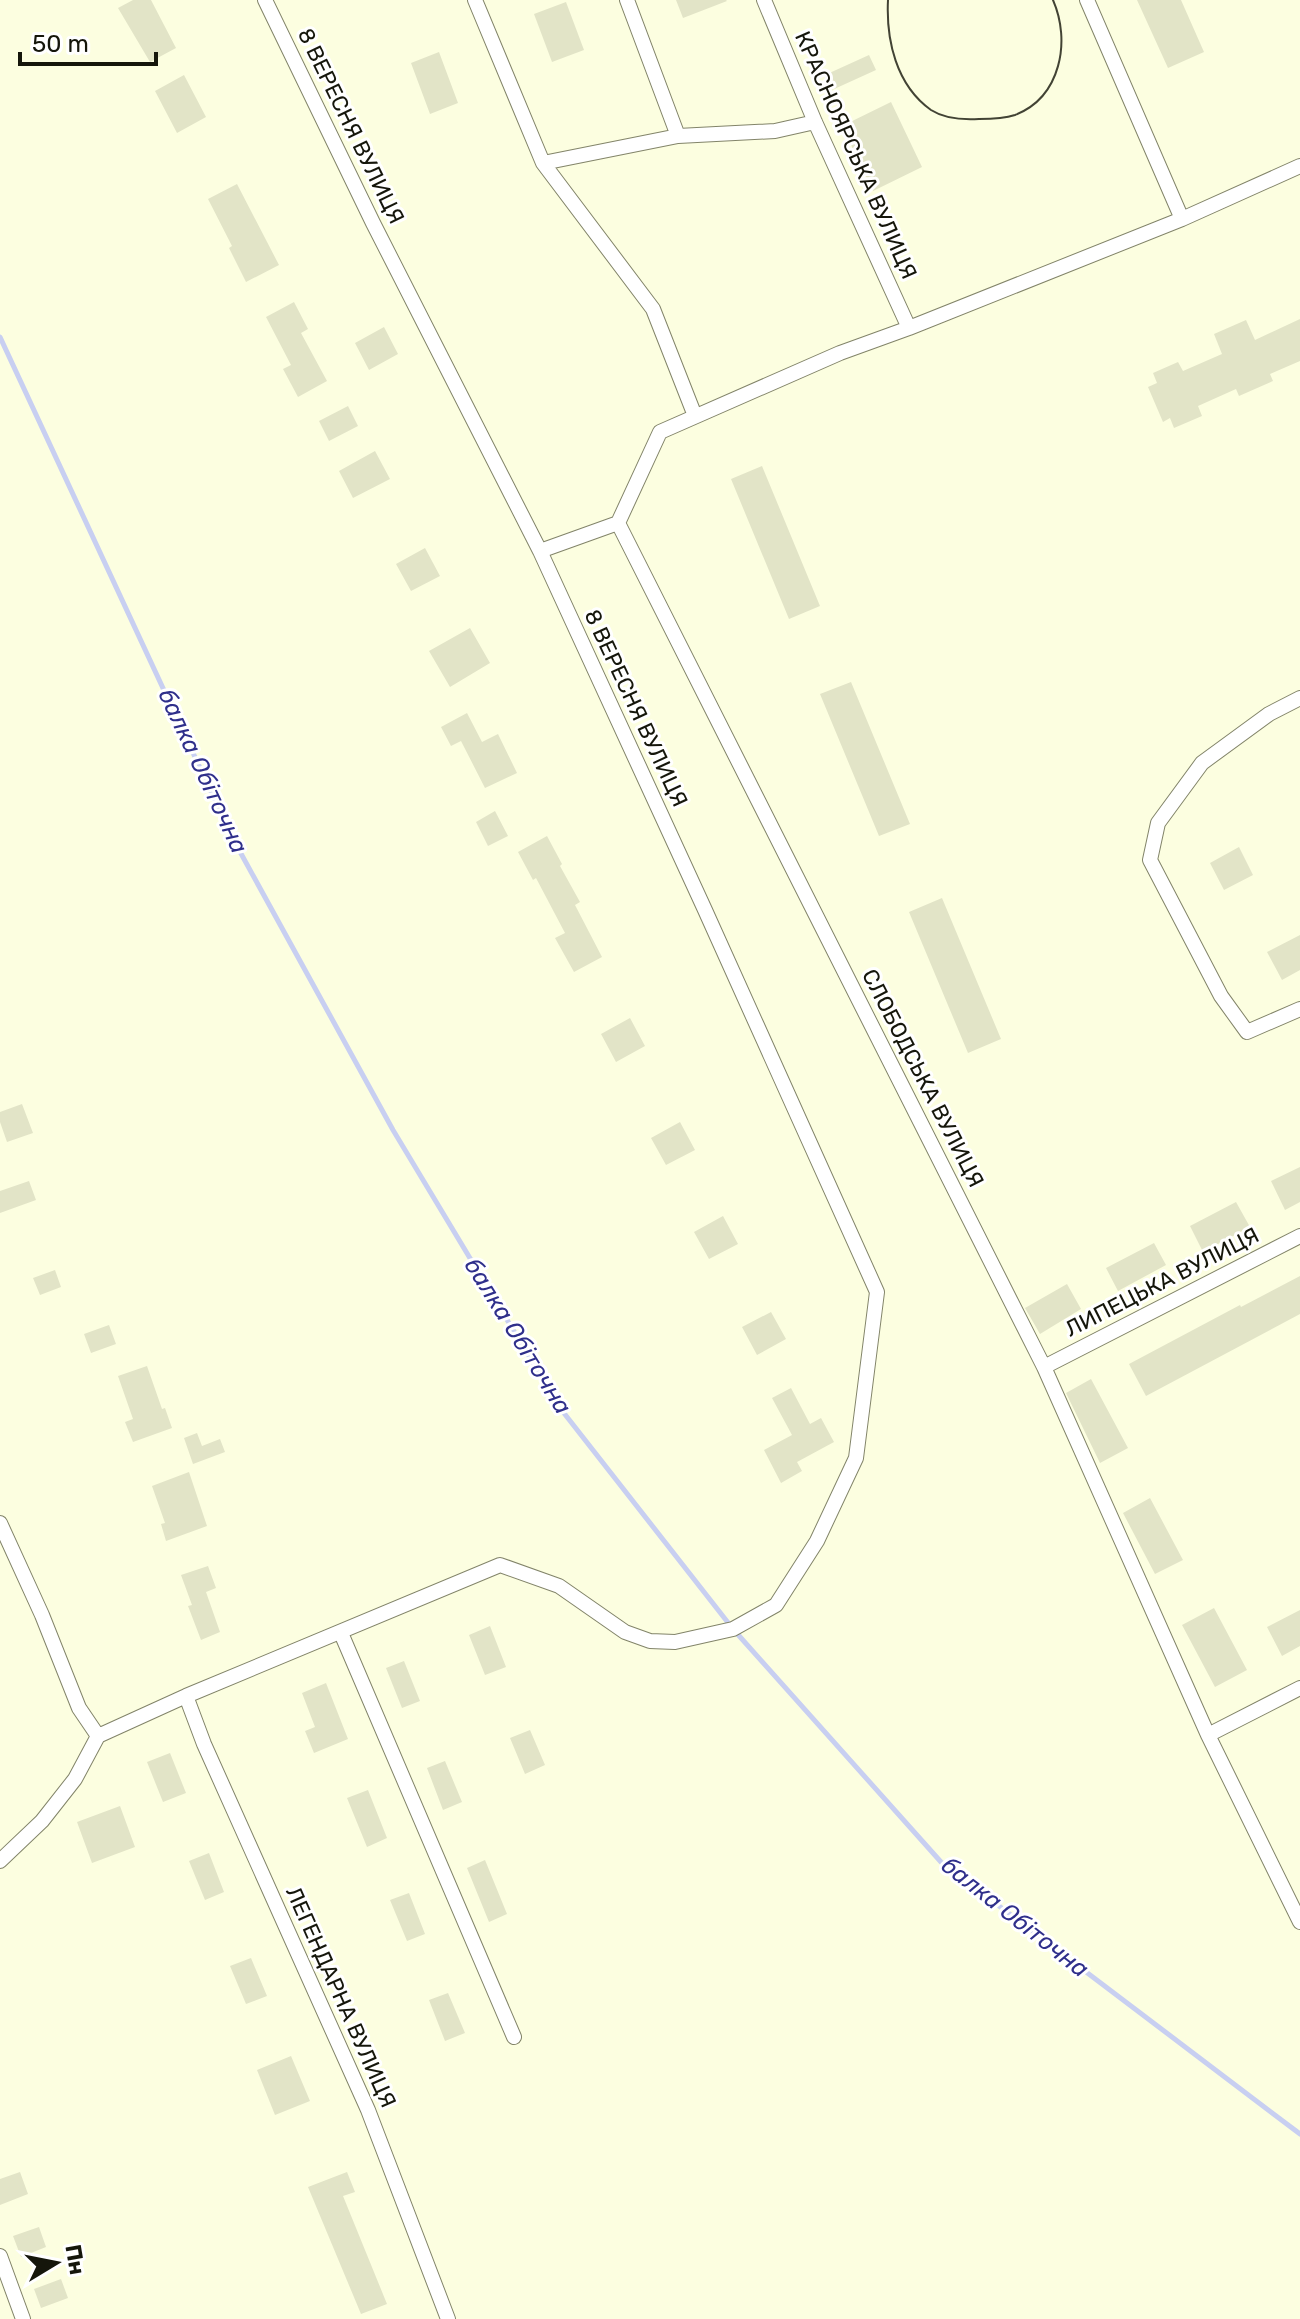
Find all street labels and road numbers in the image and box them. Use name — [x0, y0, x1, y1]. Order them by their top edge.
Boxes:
street label: 8 ВЕРЕСНЯ ВУЛИЦЯ — [292, 24, 410, 228]
street label: КРАСНОЯРСЬКА ВУЛИЦЯ — [789, 27, 923, 283]
street label: 8 ВЕРЕСНЯ ВУЛИЦЯ — [578, 605, 694, 811]
street label: СЛОБОДСЬКА ВУЛИЦЯ — [856, 964, 990, 1192]
street label: ЛИПЕЦЬКА ВУЛИЦЯ — [1061, 1221, 1263, 1343]
street label: ЛЕГЕНДАРНА ВУЛИЦЯ — [280, 1882, 402, 2112]

